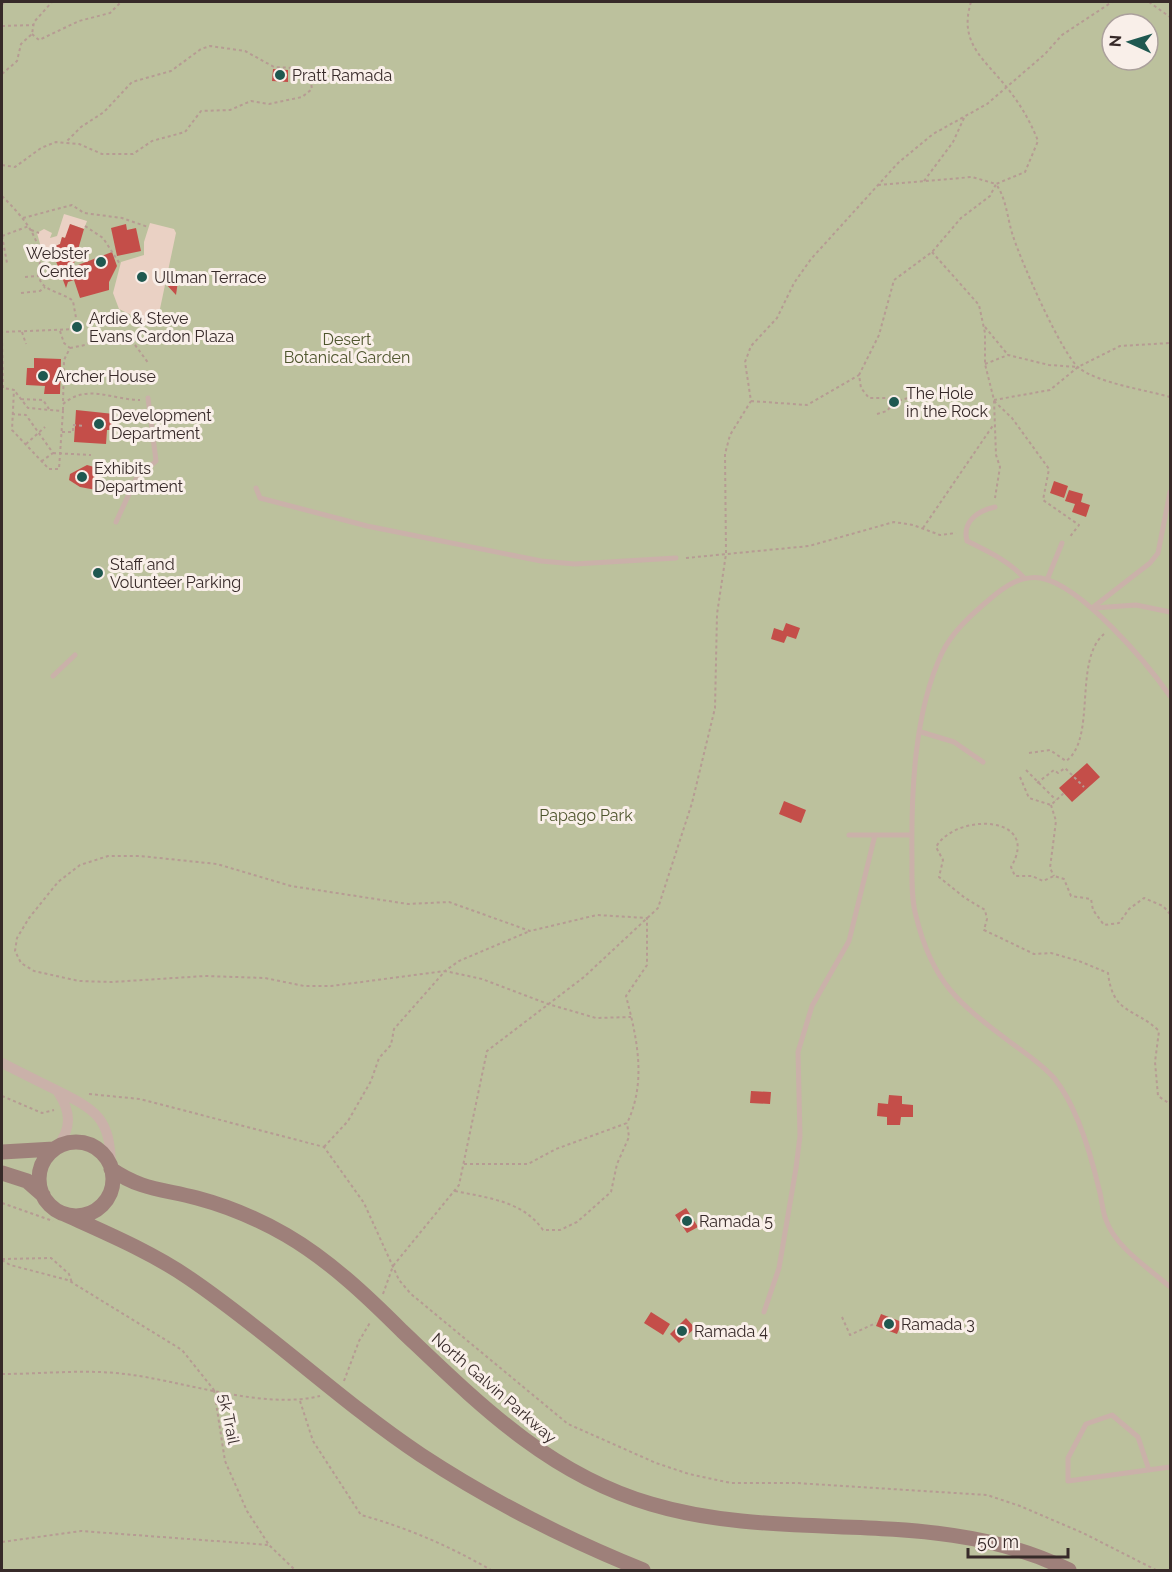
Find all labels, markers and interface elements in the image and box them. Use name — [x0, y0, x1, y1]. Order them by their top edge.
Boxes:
north arrow — [1100, 12, 1160, 72]
text: N — [1106, 34, 1125, 48]
place label: Pratt Ramada — [292, 66, 392, 85]
marker: Pratt Ramada — [273, 68, 287, 82]
place label: Webster Center — [26, 244, 89, 281]
marker: Webster Center — [94, 255, 108, 269]
place label: Ullman Terrace — [154, 268, 266, 287]
marker: Ullman Terrace — [135, 270, 149, 284]
place label: Ardie & Steve Evans Cardon Plaza — [89, 309, 234, 346]
marker: Ardie & Steve Evans Cardon Plaza — [70, 320, 84, 334]
park label: Desert Botanical Garden — [284, 330, 410, 367]
place label: Archer House — [55, 367, 156, 386]
marker: Archer House — [36, 369, 50, 383]
place label: The Hole in the Rock — [906, 384, 989, 421]
marker: The Hole in the Rock — [887, 395, 901, 409]
place label: Development Department — [111, 406, 212, 443]
marker: Development Department — [92, 417, 106, 431]
place label: Exhibits Department — [94, 459, 184, 496]
marker: Exhibits Department — [75, 470, 89, 484]
place label: Staff and Volunteer Parking — [110, 555, 241, 592]
marker: Staff and Volunteer Parking — [91, 566, 105, 580]
park label: Papago Park — [539, 806, 633, 825]
place label: Ramada 5 — [699, 1212, 773, 1231]
marker: Ramada 5 — [680, 1214, 694, 1228]
place label: Ramada 3 — [901, 1315, 975, 1334]
marker: Ramada 3 — [882, 1317, 896, 1331]
place label: Ramada 4 — [694, 1322, 768, 1341]
marker: Ramada 4 — [675, 1324, 689, 1338]
street label: North Galvin Parkway — [428, 1329, 560, 1447]
street label: 5k Trail — [215, 1392, 243, 1447]
scale bar — [968, 1521, 1068, 1559]
text: 50 m — [977, 1531, 1019, 1552]

